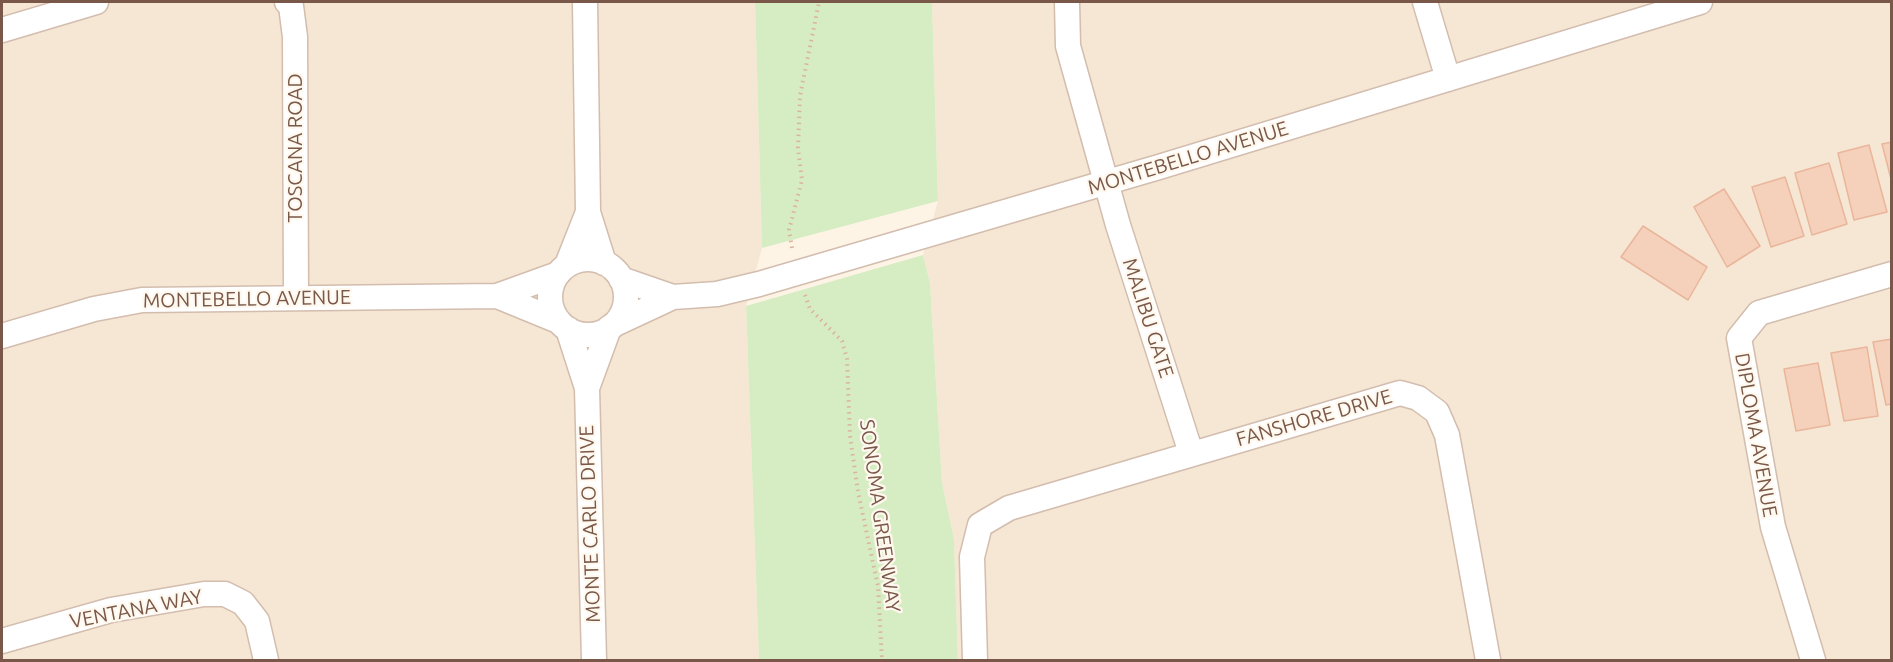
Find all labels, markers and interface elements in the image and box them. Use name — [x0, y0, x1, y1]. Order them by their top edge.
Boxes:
street label: TOSCANA ROAD — [283, 73, 307, 223]
street label: MONTEBELLO AVENUE — [1085, 116, 1291, 200]
street label: MALIBU GATE — [1117, 255, 1179, 381]
street label: MONTEBELLO AVENUE — [143, 285, 351, 313]
street label: DIPLOMA AVENUE — [1730, 351, 1782, 519]
street label: FANSHORE DRIVE — [1233, 384, 1395, 452]
street label: SONOMA GREENWAY — [855, 418, 905, 614]
street label: MONTE CARLO DRIVE — [575, 425, 605, 623]
street label: VENTANA WAY — [68, 584, 204, 634]

